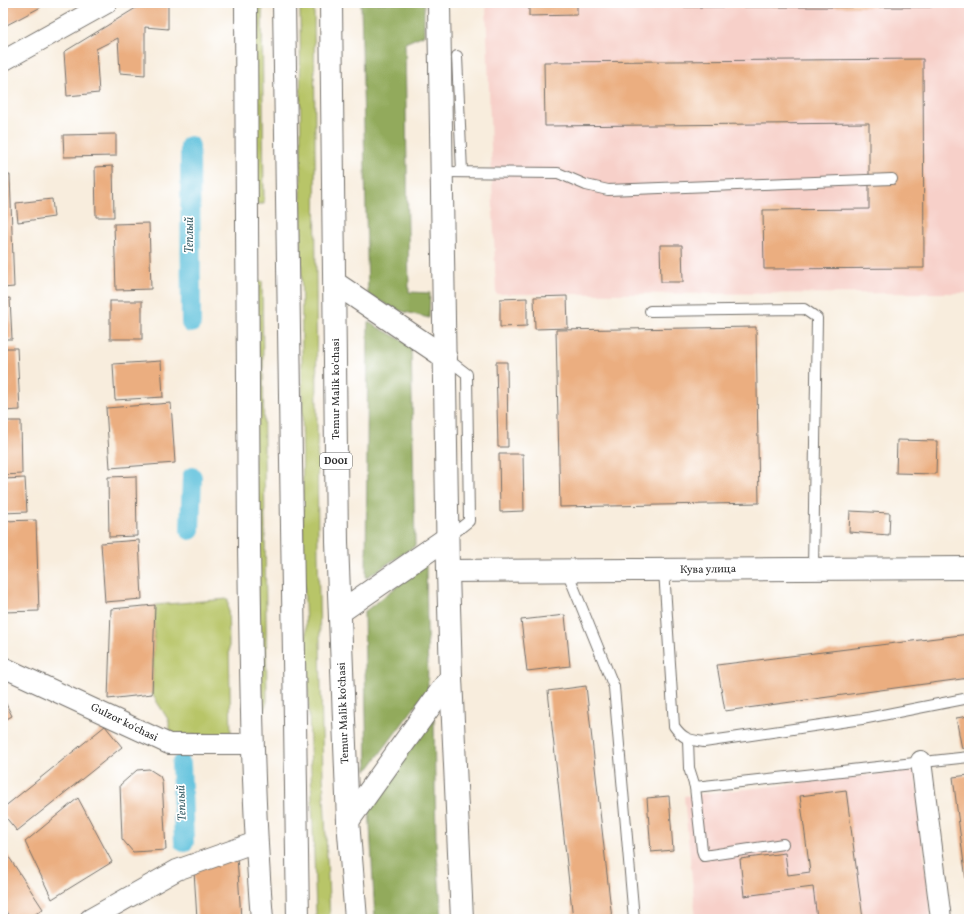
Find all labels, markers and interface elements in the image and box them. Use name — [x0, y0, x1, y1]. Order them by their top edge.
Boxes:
water label: Теплый — [182, 217, 198, 253]
street label: Temur Malik ko'chasi — [329, 338, 344, 440]
road number: D001 — [320, 453, 352, 469]
street label: Кува улица — [680, 562, 737, 578]
street label: Temur Malik ko'chasi — [335, 662, 353, 764]
street label: Gulzor ko'chasi — [88, 700, 160, 746]
water label: Теплый — [173, 785, 191, 821]

